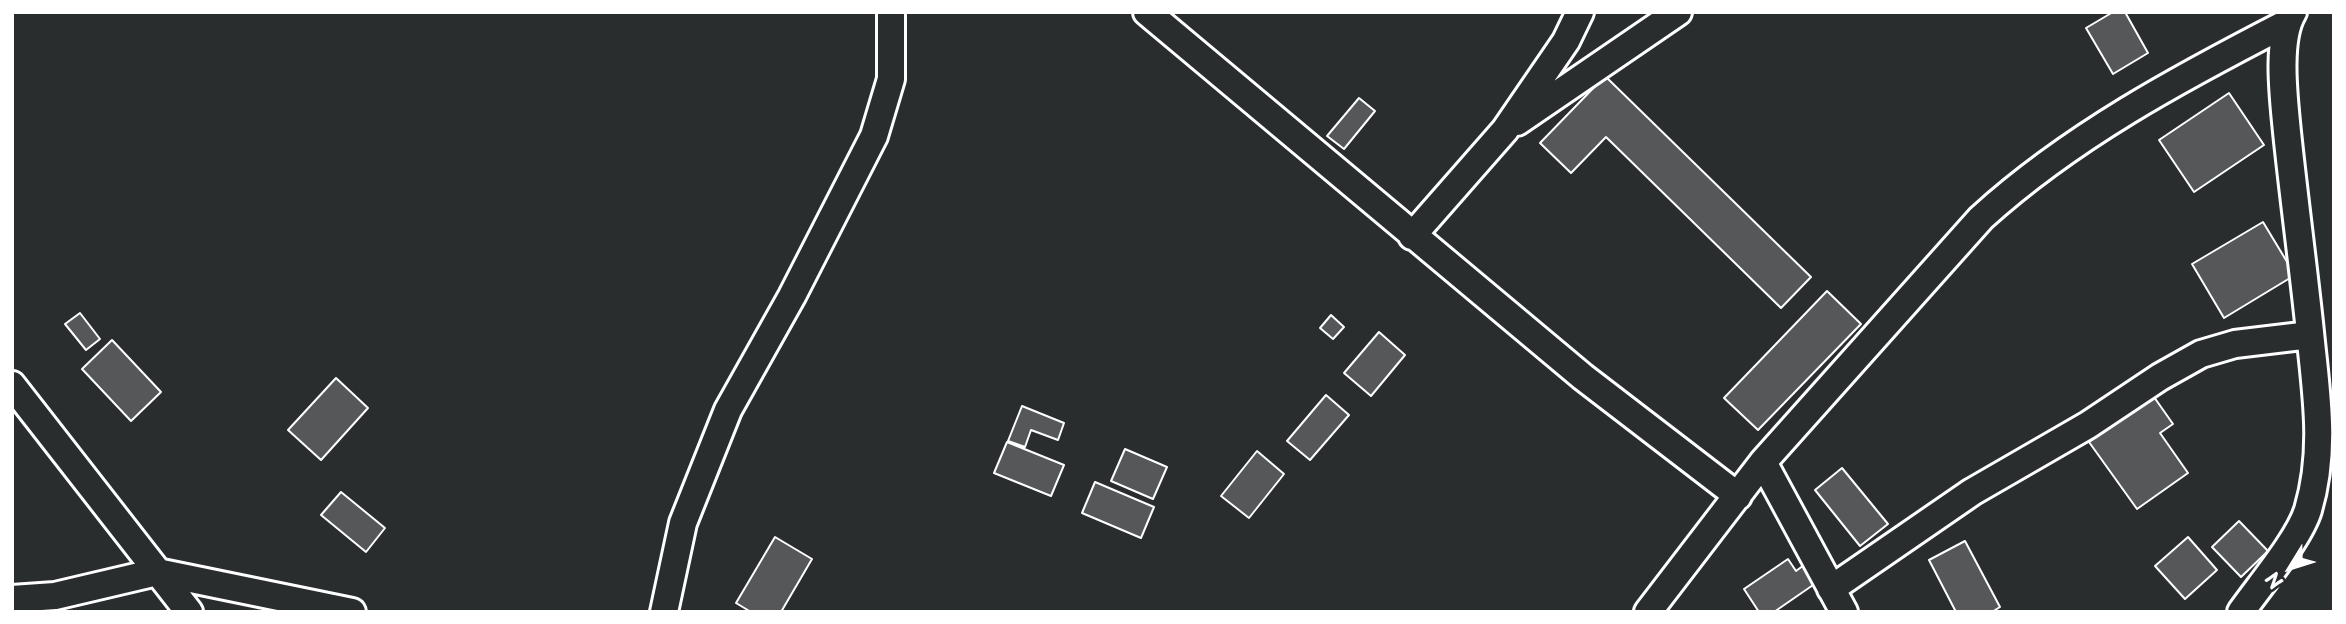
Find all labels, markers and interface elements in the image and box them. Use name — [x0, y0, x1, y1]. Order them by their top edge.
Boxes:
north arrow — [2255, 533, 2325, 603]
text: N — [2258, 566, 2289, 595]

